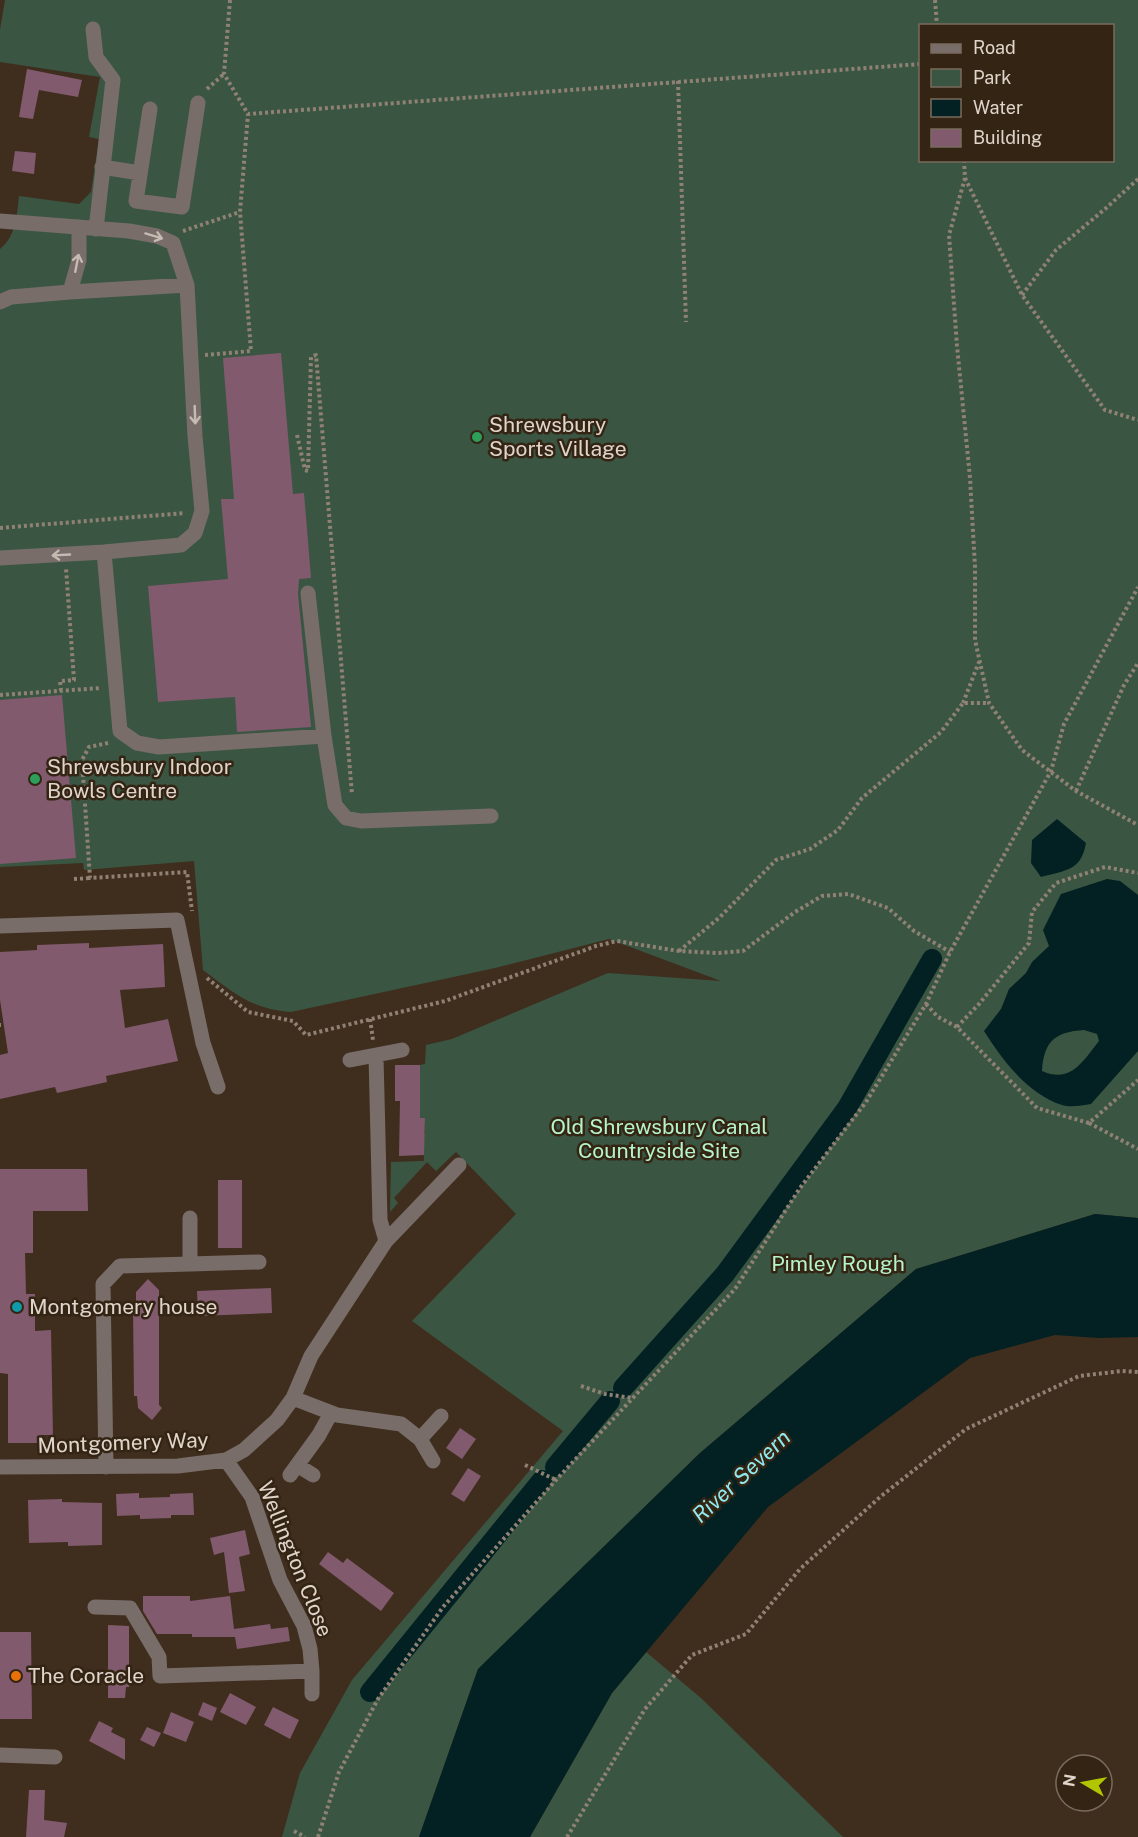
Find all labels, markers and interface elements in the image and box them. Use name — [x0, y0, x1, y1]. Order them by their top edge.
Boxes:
legend — [919, 24, 1114, 162]
text: Road — [973, 37, 1016, 58]
text: Park — [973, 67, 1011, 88]
text: Water — [973, 97, 1023, 118]
text: Building — [973, 127, 1042, 148]
one-way arrow — [144, 231, 163, 242]
one-way arrow — [72, 254, 83, 273]
one-way arrow — [189, 404, 200, 424]
place label: Shrewsbury Sports Village — [489, 412, 627, 461]
marker: Shrewsbury Sports Village — [470, 430, 484, 444]
one-way arrow — [52, 550, 72, 561]
place label: Shrewsbury Indoor Bowls Centre — [47, 754, 232, 803]
marker: Shrewsbury Indoor Bowls Centre — [28, 772, 42, 786]
park label: Old Shrewsbury Canal Countryside Site — [550, 1114, 768, 1163]
park label: Pimley Rough — [771, 1251, 905, 1276]
place label: Montgomery house — [29, 1294, 217, 1319]
marker: Montgomery house — [10, 1300, 24, 1314]
water label: River Severn — [687, 1424, 795, 1528]
street label: Montgomery Way — [37, 1427, 209, 1458]
street label: Wellington Close — [253, 1477, 338, 1640]
place label: The Coracle — [28, 1663, 144, 1688]
marker: The Coracle — [9, 1669, 23, 1683]
north arrow — [1054, 1753, 1114, 1813]
text: N — [1059, 1773, 1080, 1788]

